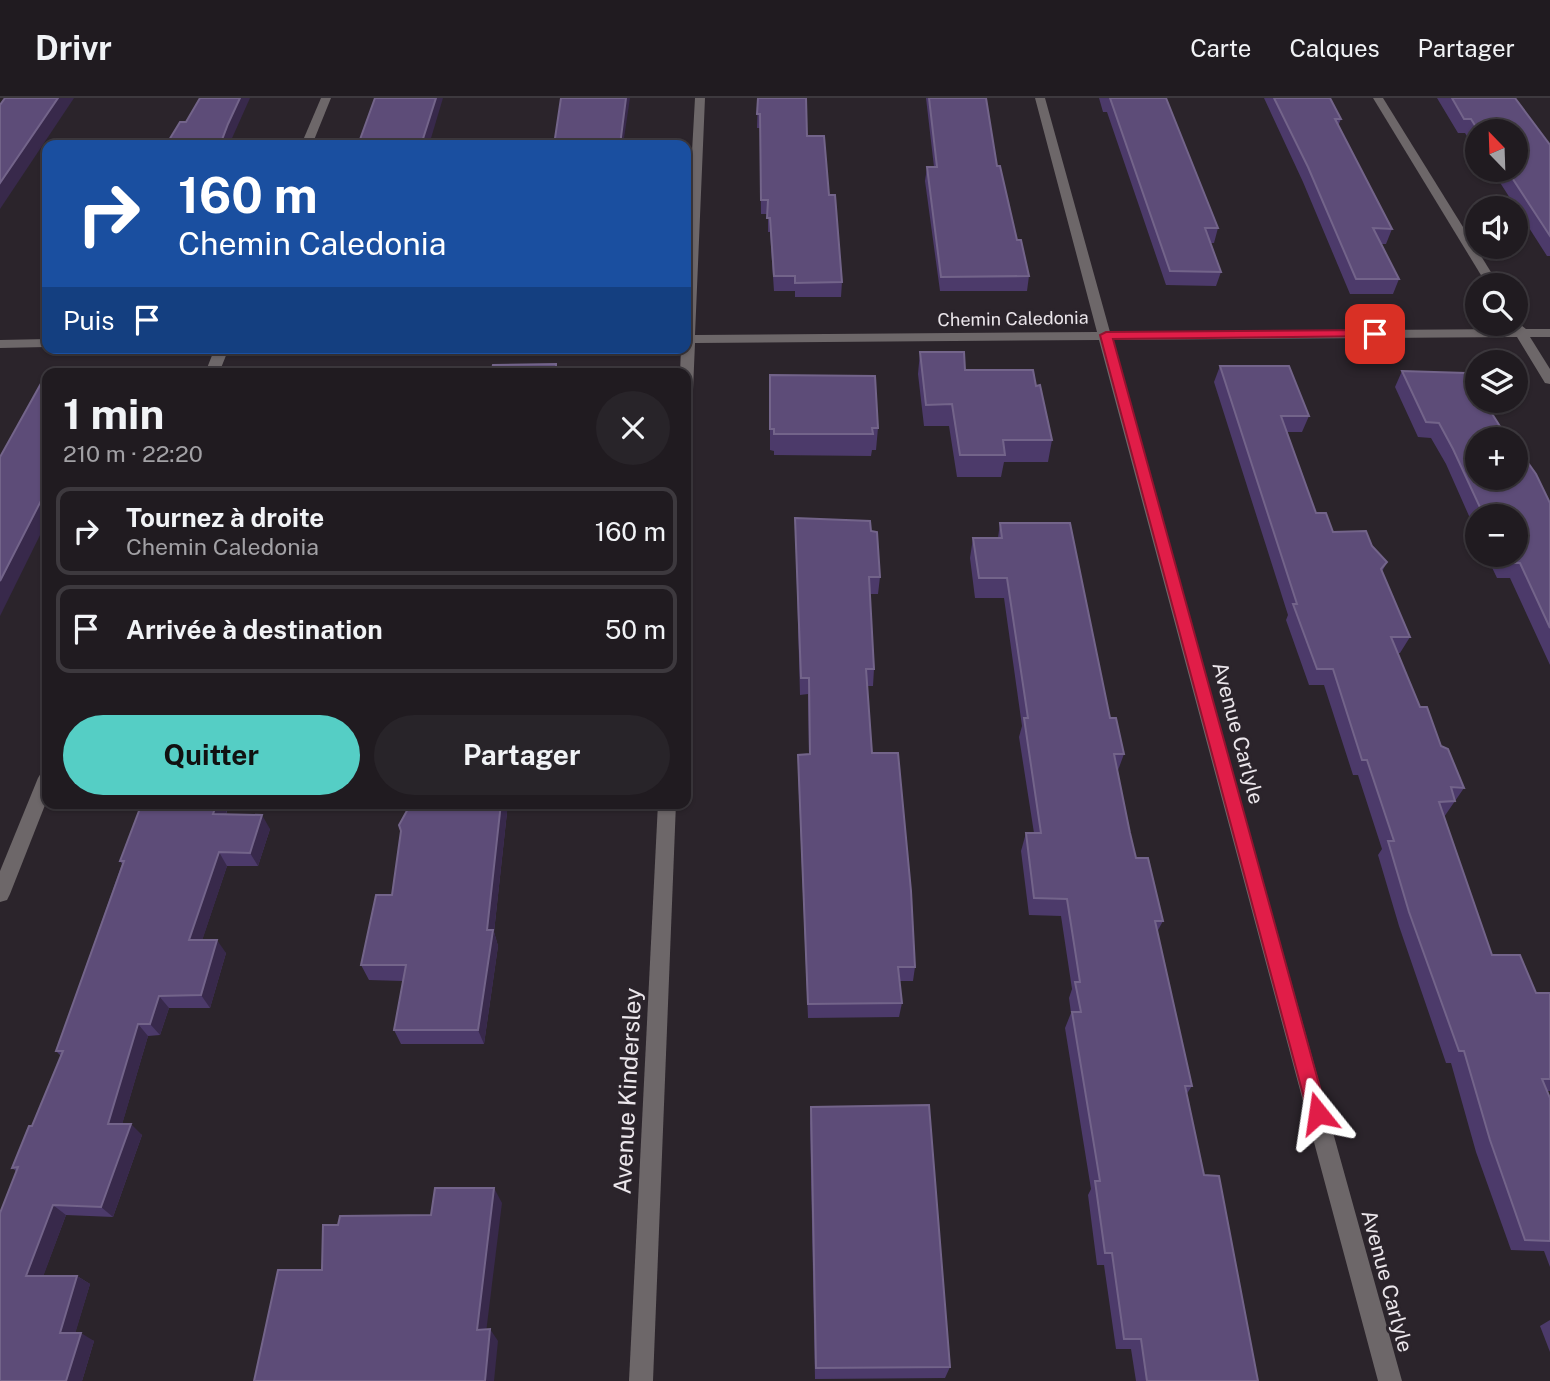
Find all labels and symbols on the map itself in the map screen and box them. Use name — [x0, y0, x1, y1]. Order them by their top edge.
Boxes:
north arrow — [1465, 119, 1528, 182]
pin — [1345, 304, 1405, 364]
street label: Chemin Caledonia — [937, 307, 1089, 330]
street label: Avenue Carlyle — [1207, 659, 1269, 807]
street label: Avenue Kindersley — [608, 987, 646, 1195]
position arrow — [1281, 1076, 1355, 1150]
street label: Avenue Carlyle — [1356, 1207, 1418, 1355]

